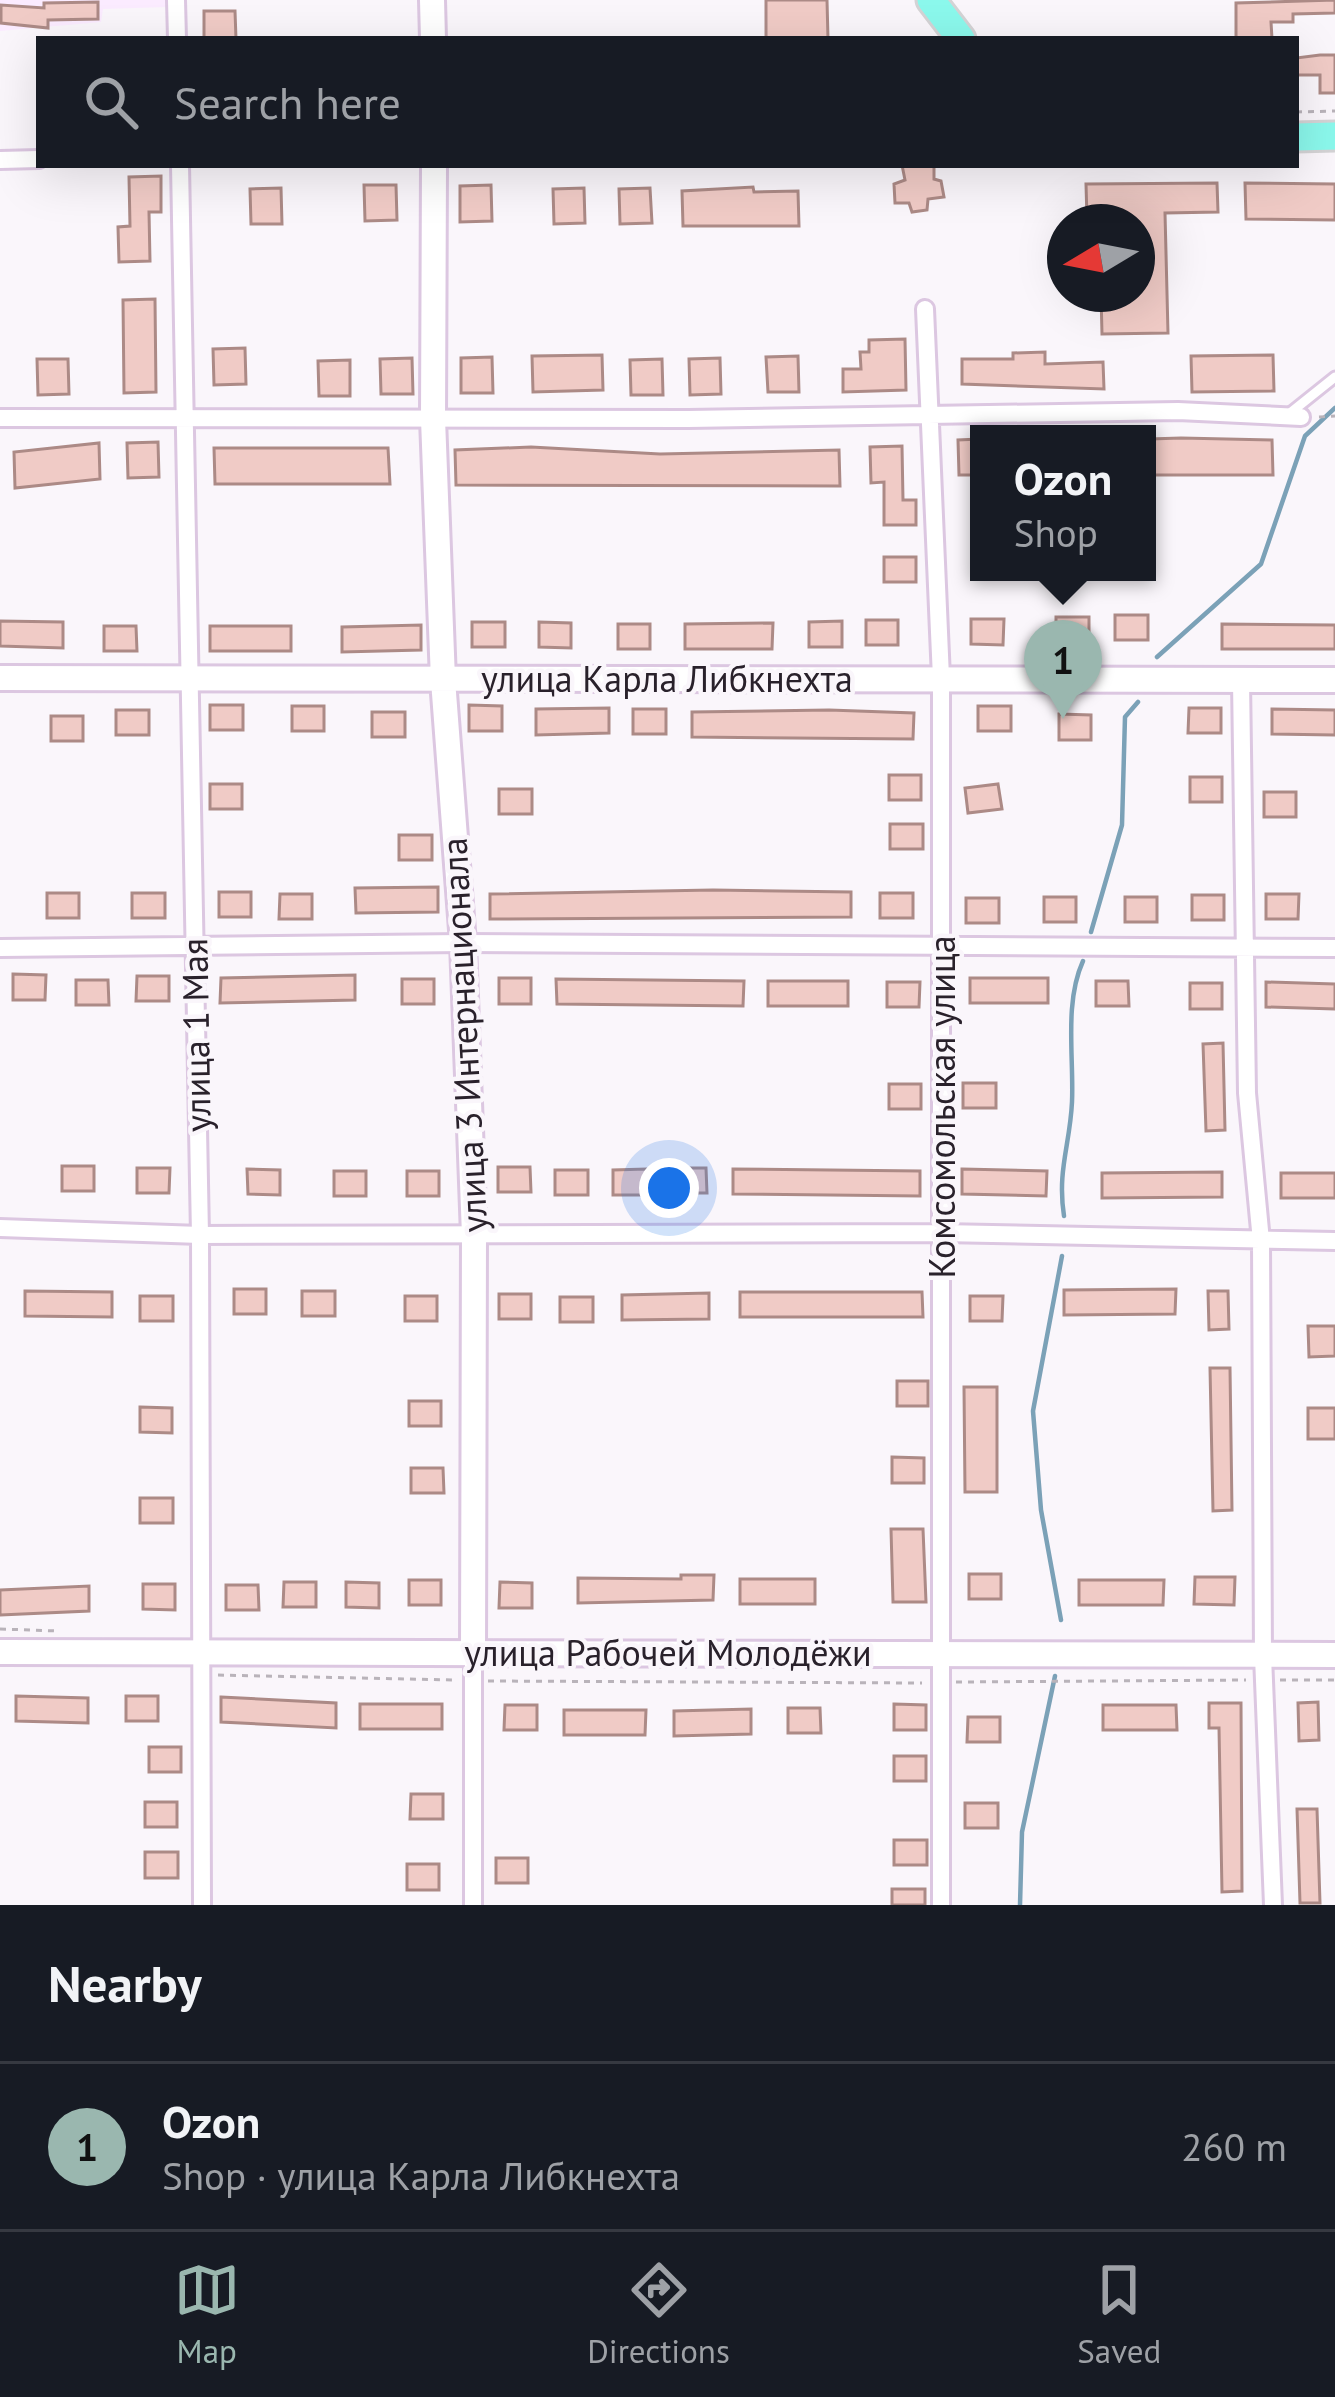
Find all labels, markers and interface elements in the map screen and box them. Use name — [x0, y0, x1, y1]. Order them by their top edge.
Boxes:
search box — [36, 36, 1299, 168]
icon: search — [78, 69, 144, 135]
text: Search here — [174, 73, 401, 131]
north arrow — [1047, 204, 1155, 312]
popup — [970, 425, 1156, 581]
text: Ozon — [1014, 449, 1112, 507]
text: Shop — [1014, 507, 1098, 558]
pin: 1 — [1024, 620, 1102, 719]
street label: улица Карла Либкнехта — [481, 655, 853, 702]
street label: улица 3 Интернационала — [430, 836, 497, 1234]
street label: Комсомольская улица — [918, 935, 965, 1279]
street label: улица 1 Мая — [170, 938, 221, 1132]
your location — [639, 1158, 699, 1218]
street label: улица Рабочей Молодёжи — [464, 1629, 872, 1676]
text: Nearby — [48, 1950, 202, 2016]
text: Ozon — [162, 2092, 260, 2150]
text: 1 — [76, 2121, 98, 2172]
text: 260 m — [1181, 2121, 1287, 2172]
text: Shop · улица Карла Либкнехта — [162, 2150, 680, 2201]
tab: Map — [174, 2257, 240, 2372]
tab: Directions — [587, 2257, 730, 2372]
tab: Saved — [1077, 2257, 1161, 2372]

